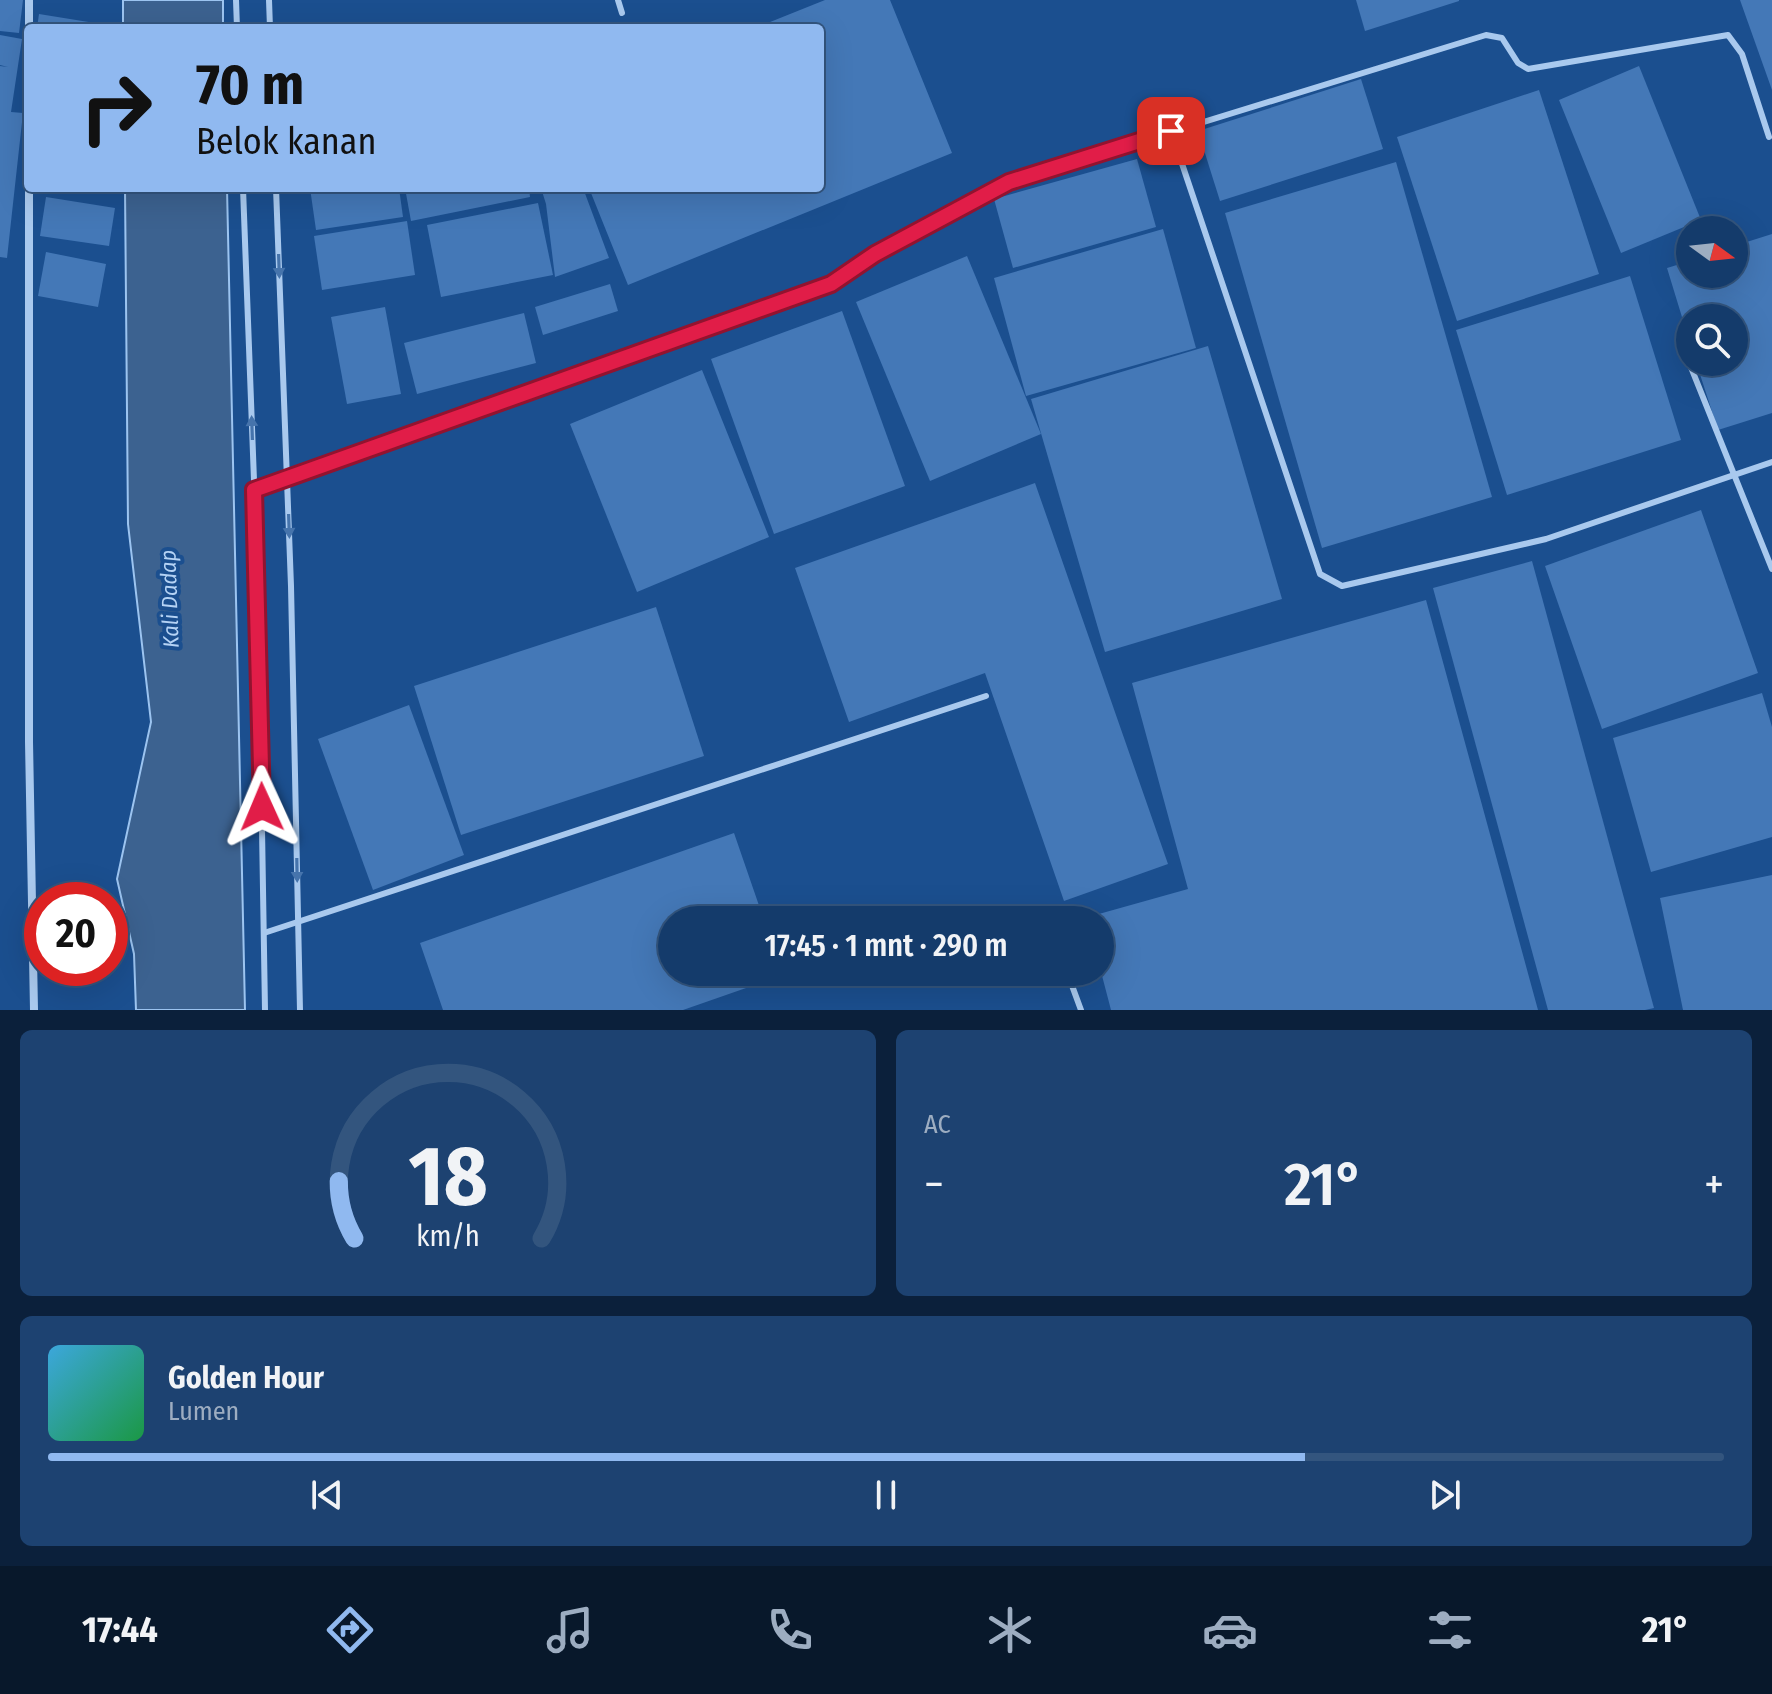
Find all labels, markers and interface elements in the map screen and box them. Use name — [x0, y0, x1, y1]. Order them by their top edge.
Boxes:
text: 70 m — [196, 52, 304, 119]
icon: right — [64, 56, 168, 160]
pin — [1137, 97, 1205, 165]
icon: arrive — [1149, 109, 1193, 153]
text: Belok kanan — [196, 120, 376, 164]
north arrow — [1676, 216, 1748, 288]
map controls — [1676, 216, 1748, 376]
one-way arrow — [273, 254, 286, 279]
button: search — [1676, 304, 1748, 376]
one-way arrow — [246, 415, 259, 440]
one-way arrow — [282, 514, 295, 539]
water label: Kali Dadap — [154, 549, 185, 649]
position arrow — [220, 765, 304, 849]
one-way arrow — [291, 858, 304, 883]
speed limit sign: 20 — [24, 882, 128, 986]
text: 17:45 · 1 mnt · 290 m — [765, 928, 1007, 964]
text: AC — [924, 1109, 951, 1140]
text: 18 — [408, 1127, 488, 1227]
text: 21° — [1284, 1149, 1364, 1221]
text: − — [924, 1158, 944, 1211]
text: + — [1704, 1158, 1724, 1211]
text: km/h — [416, 1219, 480, 1254]
text: Golden Hour — [168, 1360, 324, 1396]
text: Lumen — [168, 1396, 239, 1427]
icon: previous — [305, 1473, 349, 1517]
icon: pause — [864, 1473, 908, 1517]
icon: next — [1423, 1473, 1467, 1517]
icon: directions — [322, 1602, 378, 1658]
icon: music — [542, 1602, 598, 1658]
icon: phone — [762, 1602, 818, 1658]
icon: climate — [982, 1602, 1038, 1658]
icon: car — [1202, 1602, 1258, 1658]
icon: filters — [1422, 1602, 1478, 1658]
text: 17:44 — [82, 1608, 158, 1652]
text: 21° — [1642, 1608, 1690, 1652]

